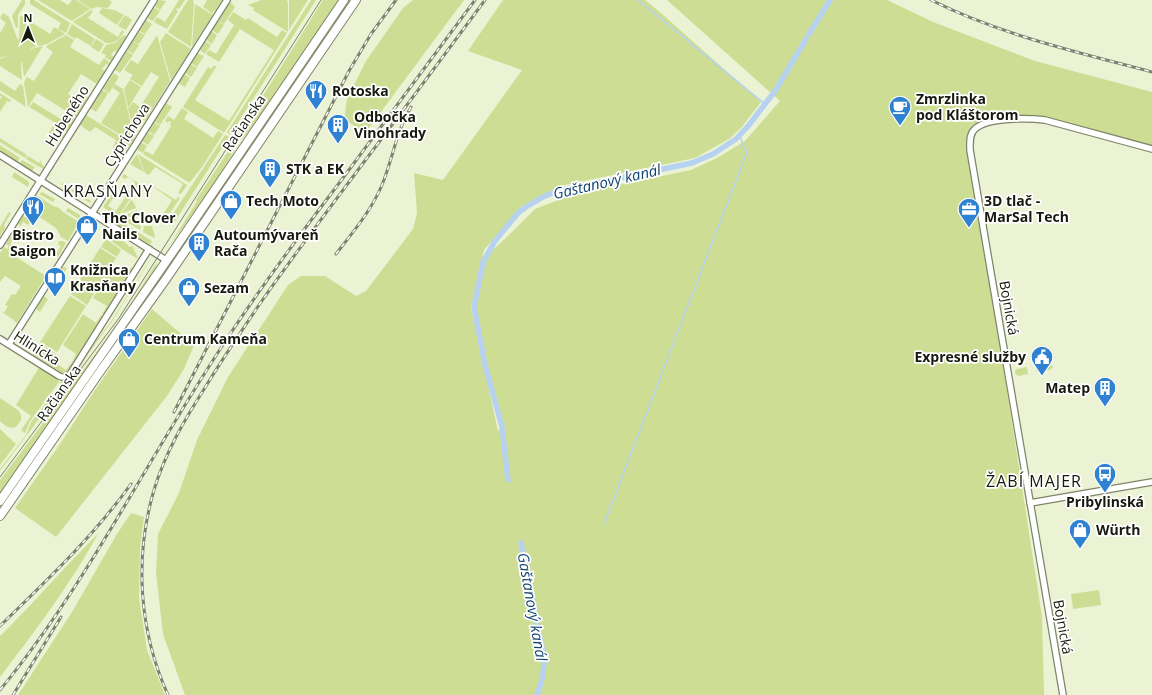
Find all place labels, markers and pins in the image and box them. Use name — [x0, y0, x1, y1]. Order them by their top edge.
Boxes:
restaurant icon: Rotoska — [303, 78, 329, 111]
place label: Rotoska — [332, 81, 389, 100]
place label: Zmrzlinka pod Kláštorom — [916, 89, 1019, 124]
cafe icon: Zmrzlinka pod Kláštorom — [887, 94, 913, 127]
place label: Odbočka Vinohrady — [354, 107, 426, 142]
building icon: Odbočka Vinohrady — [325, 112, 351, 145]
building icon: STK a EK — [257, 156, 283, 189]
place label: STK a EK — [286, 159, 345, 178]
shop icon: Tech Moto — [218, 188, 244, 221]
place label: Tech Moto — [246, 191, 319, 210]
place label: 3D tlač - MarSal Tech — [984, 191, 1069, 226]
restaurant icon: Bistro Saigon — [20, 194, 46, 227]
office icon: 3D tlač - MarSal Tech — [956, 196, 982, 229]
place label: The Clover Nails — [102, 208, 176, 243]
shop icon: The Clover Nails — [74, 213, 100, 246]
place label: Bistro Saigon — [10, 225, 56, 260]
place label: Autoumývareň Rača — [214, 225, 319, 260]
building icon: Autoumývareň Rača — [186, 230, 212, 263]
place label: Knižnica Krasňany — [70, 260, 136, 295]
library icon: Knižnica Krasňany — [42, 265, 68, 298]
shop icon: Sezam — [176, 275, 202, 308]
place label: Sezam — [204, 278, 249, 297]
shop icon: Centrum Kameňa — [116, 326, 142, 359]
place label: Centrum Kameňa — [144, 329, 267, 348]
public building icon: Expresné služby — [1029, 344, 1055, 377]
place label: Expresné služby — [914, 347, 1026, 366]
building icon: Matep — [1092, 375, 1118, 408]
place label: Matep — [1045, 378, 1090, 397]
bus stop icon: Pribylinská — [1092, 461, 1118, 494]
place label: Pribylinská — [1066, 492, 1144, 511]
shop icon: Würth — [1067, 517, 1093, 550]
place label: Würth — [1096, 520, 1140, 539]

